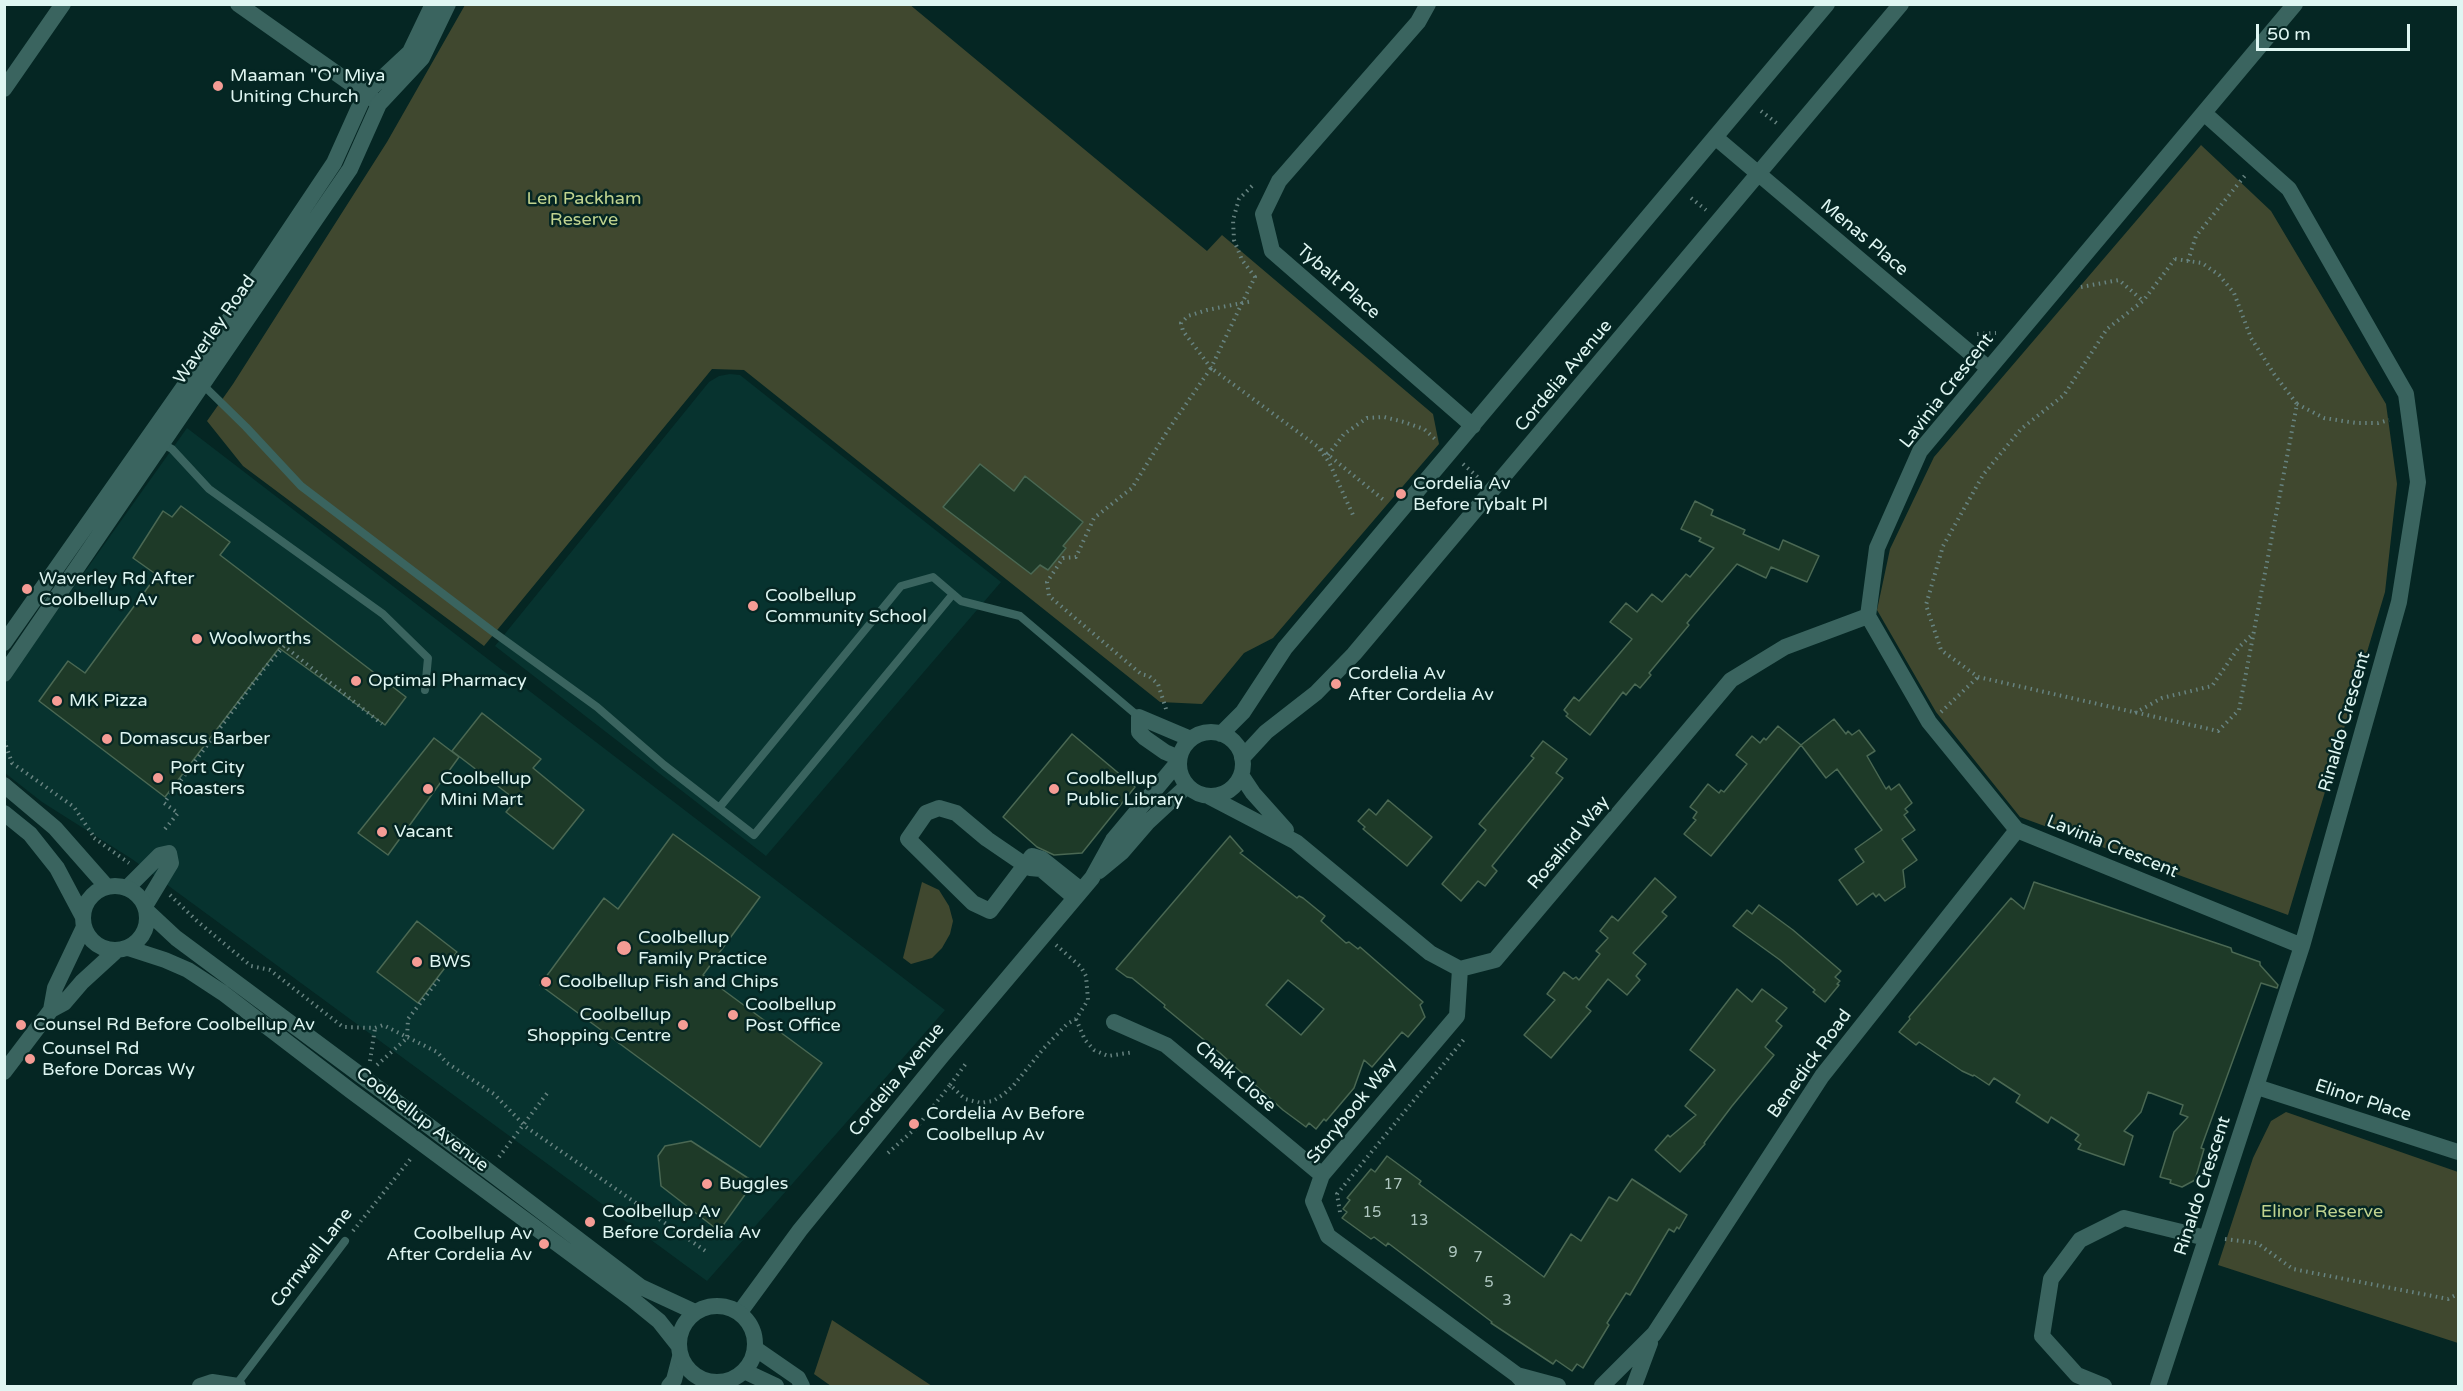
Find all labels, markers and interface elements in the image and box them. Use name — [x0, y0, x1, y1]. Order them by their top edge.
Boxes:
scale bar — [2259, 12, 2414, 50]
text: 50 m — [2267, 23, 2311, 45]
place label: Maaman "O" Miya Uniting Church — [230, 65, 385, 107]
marker: Maaman "O" Miya Uniting Church — [211, 79, 225, 93]
park label: Len Packham Reserve — [527, 188, 641, 230]
street label: Menas Place — [1816, 195, 1912, 281]
street label: Tybalt Place — [1292, 240, 1384, 324]
street label: Waverley Road — [169, 271, 261, 389]
street label: Cordelia Avenue — [1511, 316, 1617, 436]
street label: Lavinia Crescent — [1895, 329, 1999, 453]
place label: Cordelia Av Before Tybalt Pl — [1413, 473, 1548, 516]
marker: Cordelia Av Before Tybalt Pl — [1394, 487, 1408, 501]
place label: Waverley Rd After Coolbellup Av — [39, 568, 194, 610]
marker: Waverley Rd After Coolbellup Av — [20, 582, 34, 596]
place label: Coolbellup Community School — [765, 585, 927, 628]
marker: Coolbellup Community School — [746, 599, 760, 613]
place label: Woolworths — [209, 628, 311, 650]
marker: Woolworths — [190, 632, 204, 646]
street label: Rinaldo Crescent — [2315, 649, 2375, 795]
place label: Cordelia Av After Cordelia Av — [1348, 663, 1494, 706]
place label: Optimal Pharmacy — [368, 670, 527, 692]
marker: Optimal Pharmacy — [349, 674, 363, 688]
marker: Cordelia Av After Cordelia Av — [1329, 677, 1343, 691]
place label: MK Pizza — [69, 690, 148, 712]
marker: MK Pizza — [50, 694, 64, 708]
place label: Domascus Barber — [119, 728, 270, 750]
marker: Domascus Barber — [100, 732, 114, 746]
place label: Port City Roasters — [170, 757, 245, 800]
place label: Coolbellup Mini Mart — [440, 768, 531, 810]
place label: Coolbellup Public Library — [1066, 768, 1183, 810]
marker: Port City Roasters — [151, 771, 165, 785]
marker: Coolbellup Mini Mart — [421, 782, 435, 796]
marker: Coolbellup Public Library — [1047, 782, 1061, 796]
street label: Rosalind Way — [1524, 792, 1614, 894]
street label: Lavinia Crescent — [2043, 811, 2181, 883]
place label: Vacant — [394, 821, 453, 843]
marker: Vacant — [375, 825, 389, 839]
place label: Coolbellup Family Practice — [638, 927, 767, 970]
marker: Coolbellup Family Practice — [615, 939, 633, 957]
place label: BWS — [429, 951, 471, 973]
marker: BWS — [410, 955, 424, 969]
place label: Coolbellup Fish and Chips — [558, 971, 779, 993]
marker: Coolbellup Fish and Chips — [539, 975, 553, 989]
place label: Coolbellup Post Office — [745, 994, 841, 1036]
place label: Coolbellup Shopping Centre — [527, 1004, 671, 1046]
street label: Benedick Road — [1763, 1006, 1857, 1122]
marker: Coolbellup Post Office — [726, 1008, 740, 1022]
place label: Counsel Rd Before Coolbellup Av — [33, 1014, 315, 1036]
marker: Counsel Rd Before Coolbellup Av — [14, 1018, 28, 1032]
marker: Coolbellup Shopping Centre — [676, 1018, 690, 1032]
street label: Cordelia Avenue — [845, 1019, 949, 1141]
street label: Chalk Close — [1190, 1037, 1280, 1117]
place label: Counsel Rd Before Dorcas Wy — [42, 1038, 195, 1080]
marker: Counsel Rd Before Dorcas Wy — [23, 1052, 37, 1066]
street label: Storybook Way — [1303, 1054, 1401, 1168]
street label: Coolbellup Avenue — [351, 1063, 493, 1177]
street label: Elinor Place — [2312, 1075, 2414, 1127]
place label: Cordelia Av Before Coolbellup Av — [926, 1103, 1085, 1146]
street label: Rinaldo Crescent — [2170, 1114, 2236, 1258]
marker: Cordelia Av Before Coolbellup Av — [907, 1117, 921, 1131]
place label: Buggles — [719, 1173, 788, 1195]
house number: 17 — [1384, 1176, 1402, 1194]
marker: Buggles — [700, 1177, 714, 1191]
place label: Coolbellup Av Before Cordelia Av — [602, 1201, 761, 1244]
park label: Elinor Reserve — [2261, 1201, 2383, 1223]
street label: Cornwall Lane — [266, 1204, 358, 1312]
house number: 15 — [1363, 1204, 1381, 1222]
house number: 13 — [1410, 1212, 1428, 1230]
marker: Coolbellup Av Before Cordelia Av — [583, 1215, 597, 1229]
place label: Coolbellup Av After Cordelia Av — [386, 1223, 532, 1266]
marker: Coolbellup Av After Cordelia Av — [537, 1237, 551, 1251]
house number: 9 — [1448, 1244, 1458, 1262]
house number: 7 — [1473, 1249, 1483, 1267]
house number: 5 — [1484, 1274, 1494, 1292]
house number: 3 — [1502, 1292, 1512, 1310]

